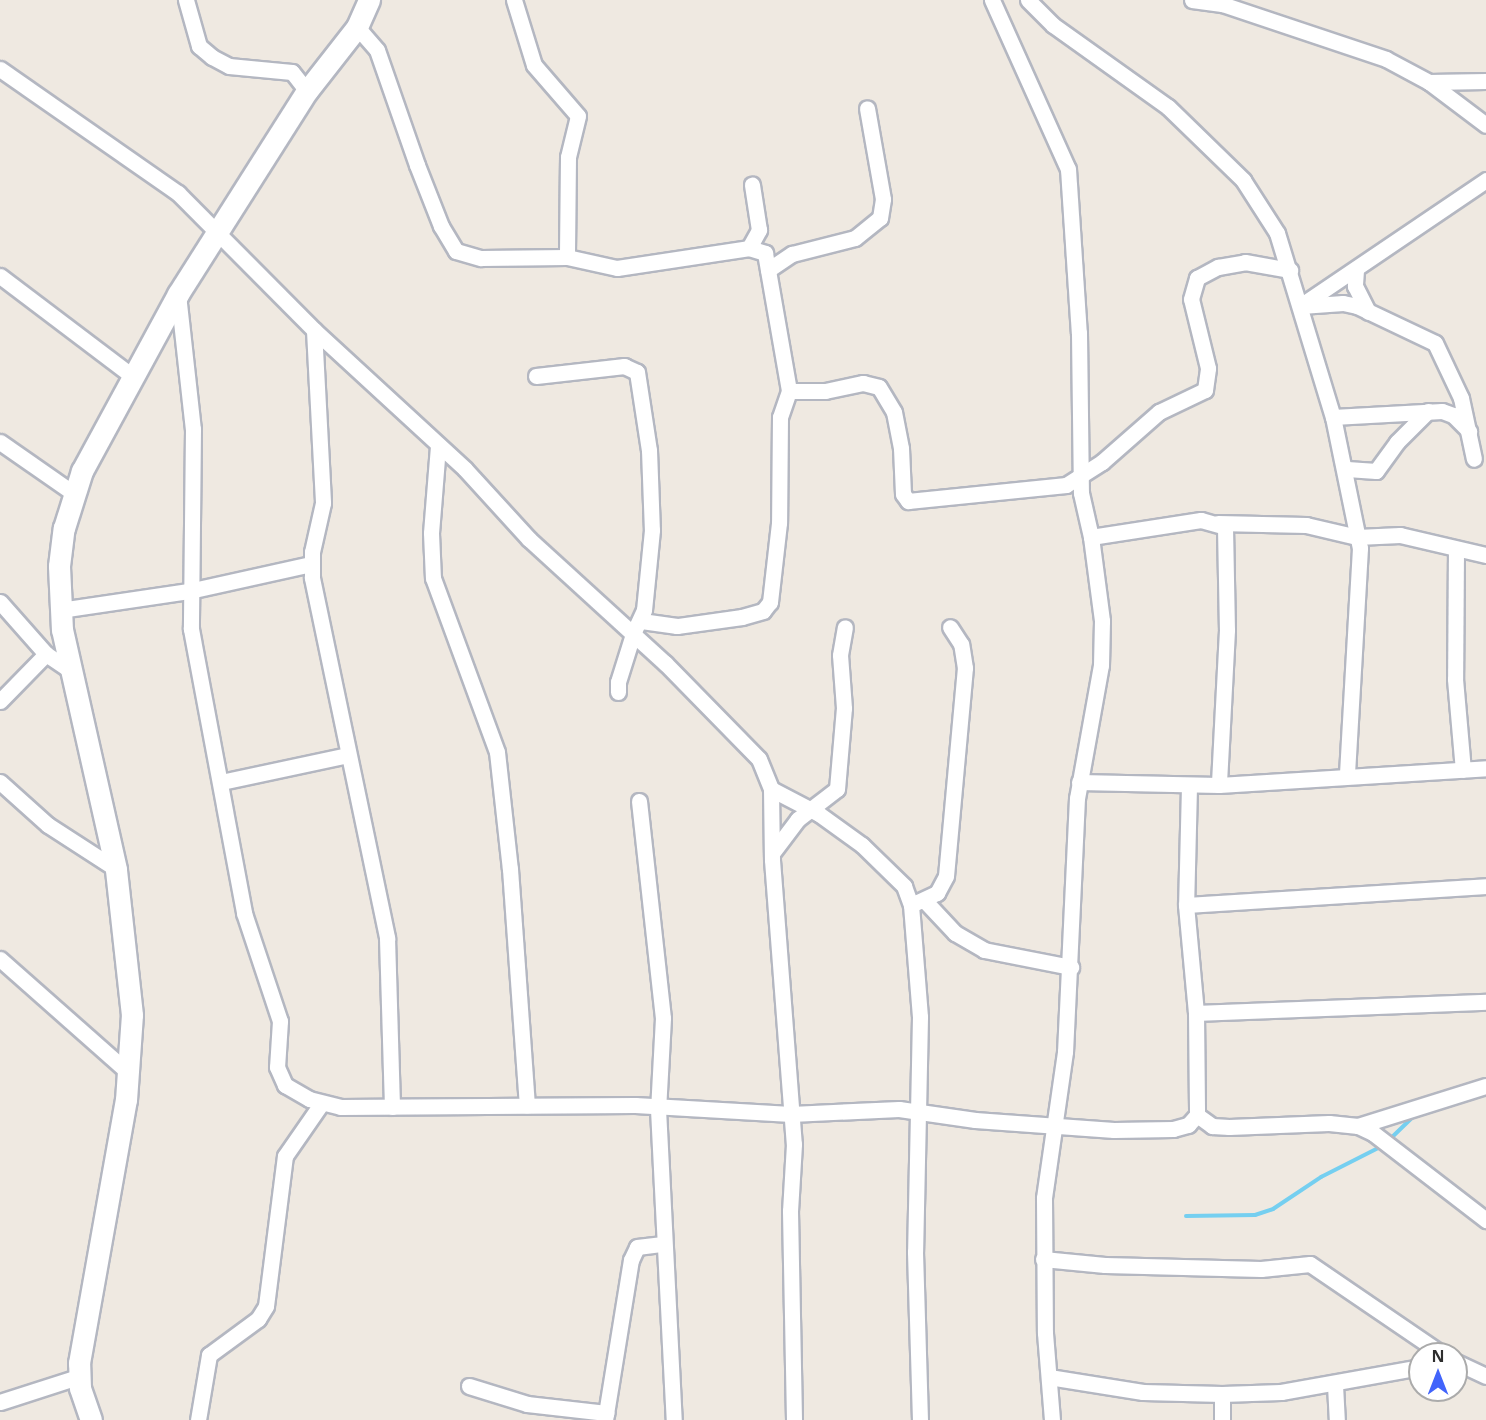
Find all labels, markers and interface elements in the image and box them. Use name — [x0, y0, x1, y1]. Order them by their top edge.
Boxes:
north arrow — [1408, 1342, 1468, 1402]
text: N — [1431, 1345, 1445, 1367]

